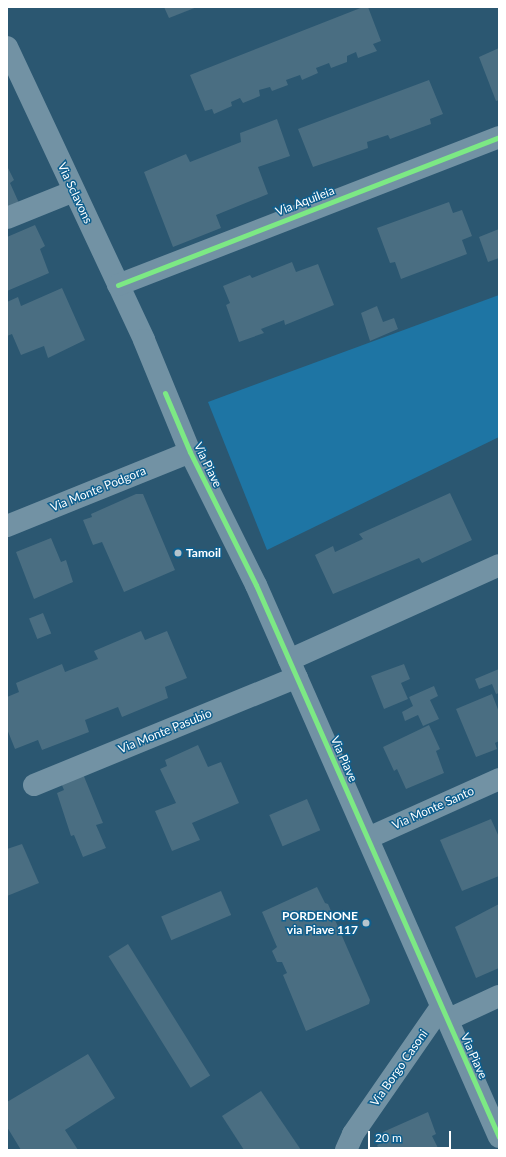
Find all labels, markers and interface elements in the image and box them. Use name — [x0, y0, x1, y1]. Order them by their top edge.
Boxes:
street label: Via Sclavons — [55, 160, 95, 226]
street label: Via Aquileia — [273, 183, 337, 219]
street label: Via Piave — [191, 440, 225, 490]
street label: Via Monte Podgora — [48, 463, 148, 515]
place label: Tamoil — [186, 546, 221, 560]
marker: Tamoil — [173, 548, 183, 558]
street label: Via Monte Pasubio — [116, 706, 214, 756]
street label: Via Piave — [328, 734, 360, 784]
street label: Via Monte Santo — [390, 783, 476, 833]
place label: PORDENONE via Piave 117 — [282, 909, 358, 937]
marker: PORDENONE via Piave 117 — [361, 918, 371, 928]
street label: Via Borgo Casoni — [367, 1027, 431, 1109]
street label: Via Piave — [458, 1031, 490, 1081]
scale bar — [370, 1123, 453, 1149]
text: 20 m — [375, 1130, 402, 1145]

